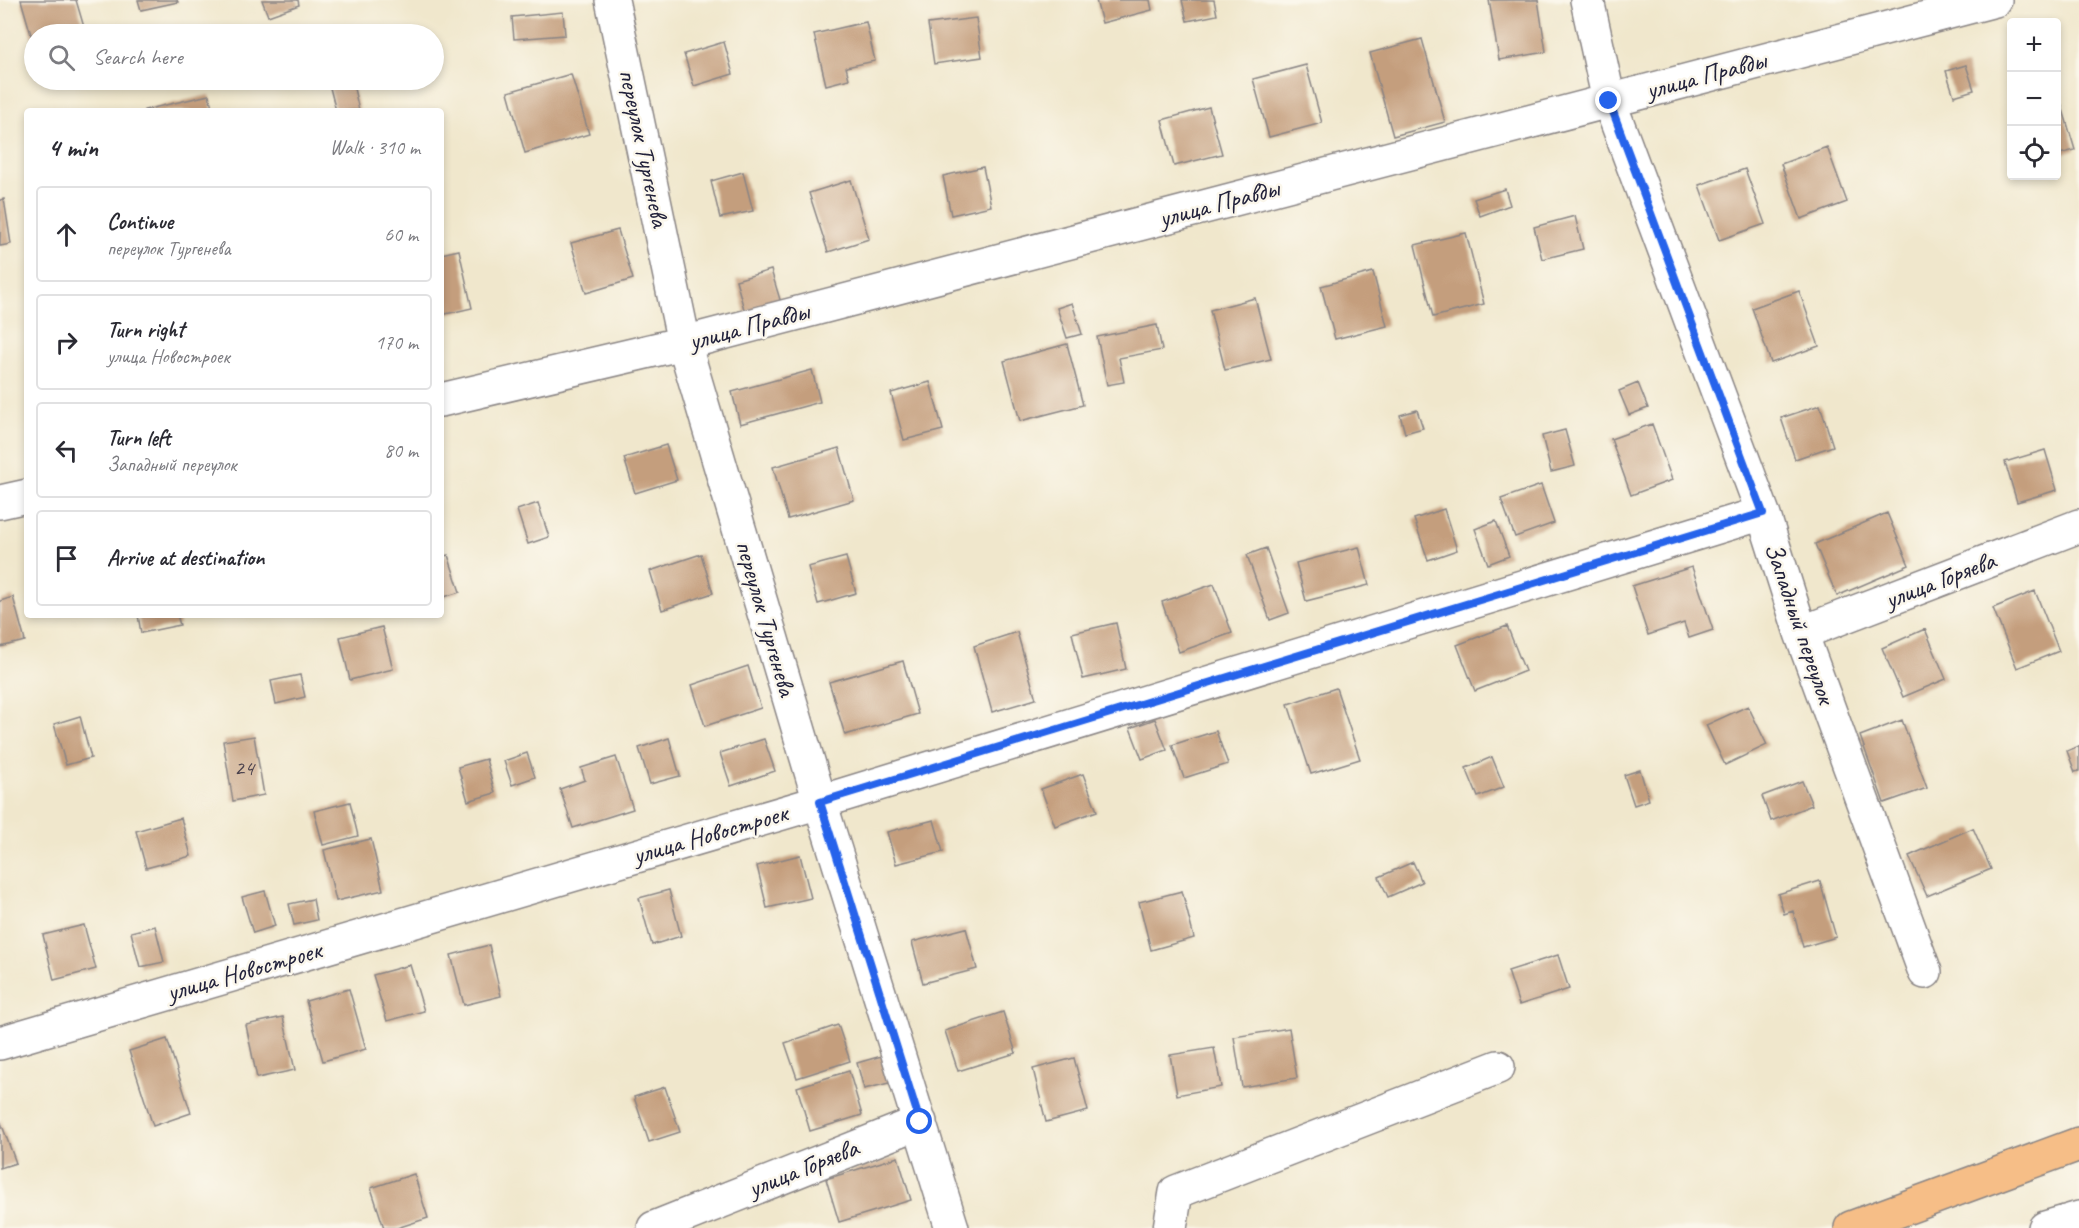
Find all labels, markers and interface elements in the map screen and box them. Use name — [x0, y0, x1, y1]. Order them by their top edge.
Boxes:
map controls — [2007, 18, 2061, 180]
button: + — [2007, 18, 2061, 72]
search box — [24, 24, 444, 90]
icon: search — [45, 41, 78, 74]
text: Search here — [93, 43, 183, 71]
street label: улица Правды — [1640, 43, 1772, 107]
street label: переулок Тургенева — [611, 66, 677, 231]
button: − — [2007, 72, 2061, 126]
route end — [1595, 87, 1621, 113]
button: locate — [2007, 126, 2061, 180]
text: 4 min — [48, 131, 98, 164]
text: Walk · 310 m — [330, 135, 420, 160]
street label: улица Правды — [1153, 171, 1285, 235]
text: Continue — [107, 208, 173, 236]
icon: ahead — [50, 218, 83, 251]
text: 60 m — [384, 222, 418, 247]
text: переулок Тургенева — [107, 236, 231, 261]
street label: улица Правды — [683, 294, 815, 358]
text: Turn right — [107, 316, 184, 344]
icon: right — [50, 326, 83, 359]
text: 170 m — [375, 330, 418, 355]
text: улица Новостроек — [107, 344, 230, 369]
text: Turn left — [107, 424, 171, 452]
icon: left — [50, 434, 83, 467]
text: 80 m — [384, 438, 418, 463]
text: Западный переулок — [107, 452, 236, 477]
street label: переулок Тургенева — [728, 536, 804, 701]
street label: Западный переулок — [1757, 538, 1844, 710]
icon: arrive — [50, 542, 83, 575]
street label: улица Горяева — [1878, 543, 2002, 617]
text: Arrive at destination — [107, 544, 264, 572]
house number: 24 — [234, 754, 256, 782]
street label: улица Новостроек — [627, 796, 793, 872]
street label: улица Новостроек — [161, 933, 327, 1009]
route start — [906, 1108, 932, 1134]
street label: улица Горяева — [741, 1130, 864, 1206]

